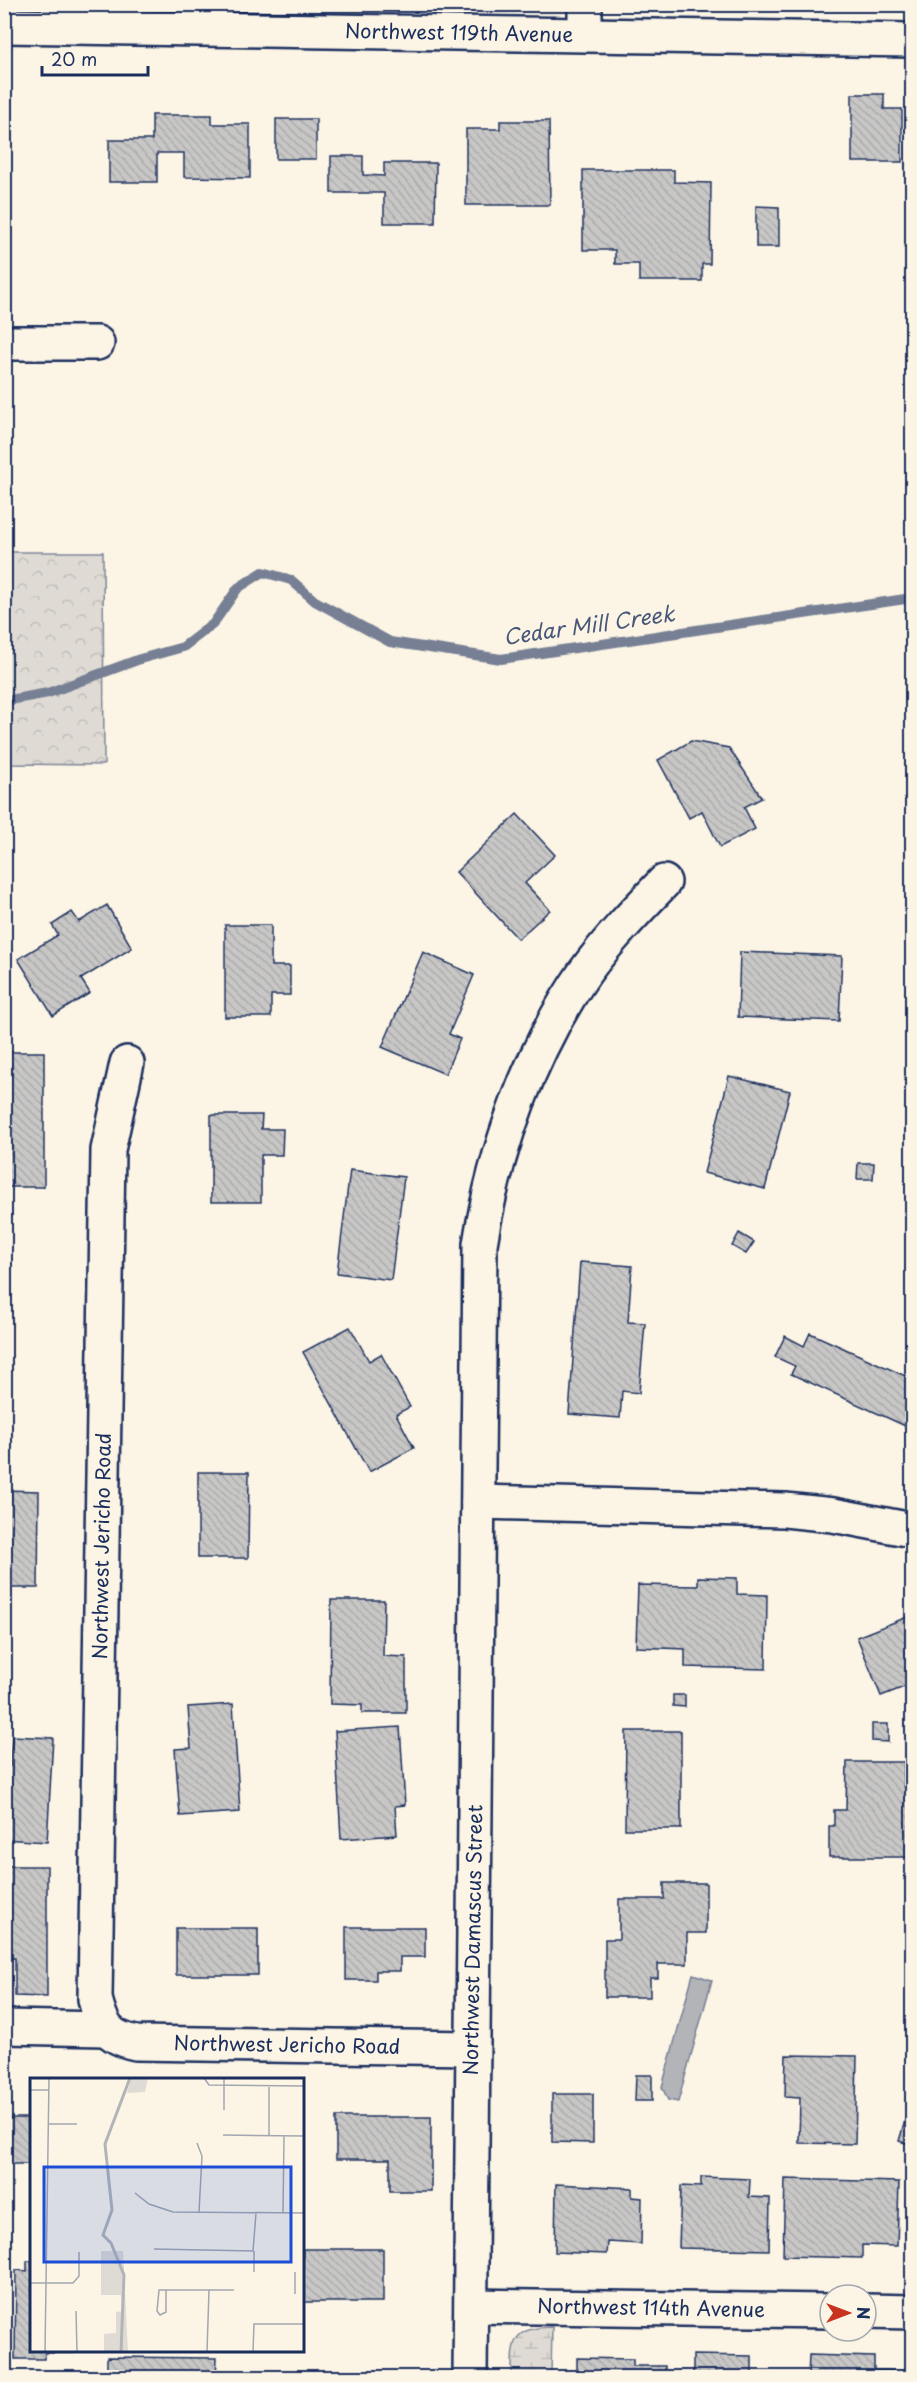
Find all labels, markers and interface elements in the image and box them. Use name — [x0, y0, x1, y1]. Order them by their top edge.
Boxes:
street label: Northwest 119th Avenue — [345, 15, 574, 49]
scale bar — [42, 39, 148, 77]
text: 20 m — [51, 45, 97, 72]
water label: Cedar Mill Creek — [501, 596, 678, 652]
street label: Northwest Jericho Road — [84, 1432, 118, 1660]
street label: Northwest Damascus Street — [455, 1804, 489, 2076]
street label: Northwest Jericho Road — [173, 2027, 401, 2061]
inset map — [30, 2078, 304, 2352]
north arrow — [818, 2283, 878, 2343]
street label: Northwest 114th Avenue — [537, 2290, 765, 2324]
text: N — [852, 2307, 876, 2319]

